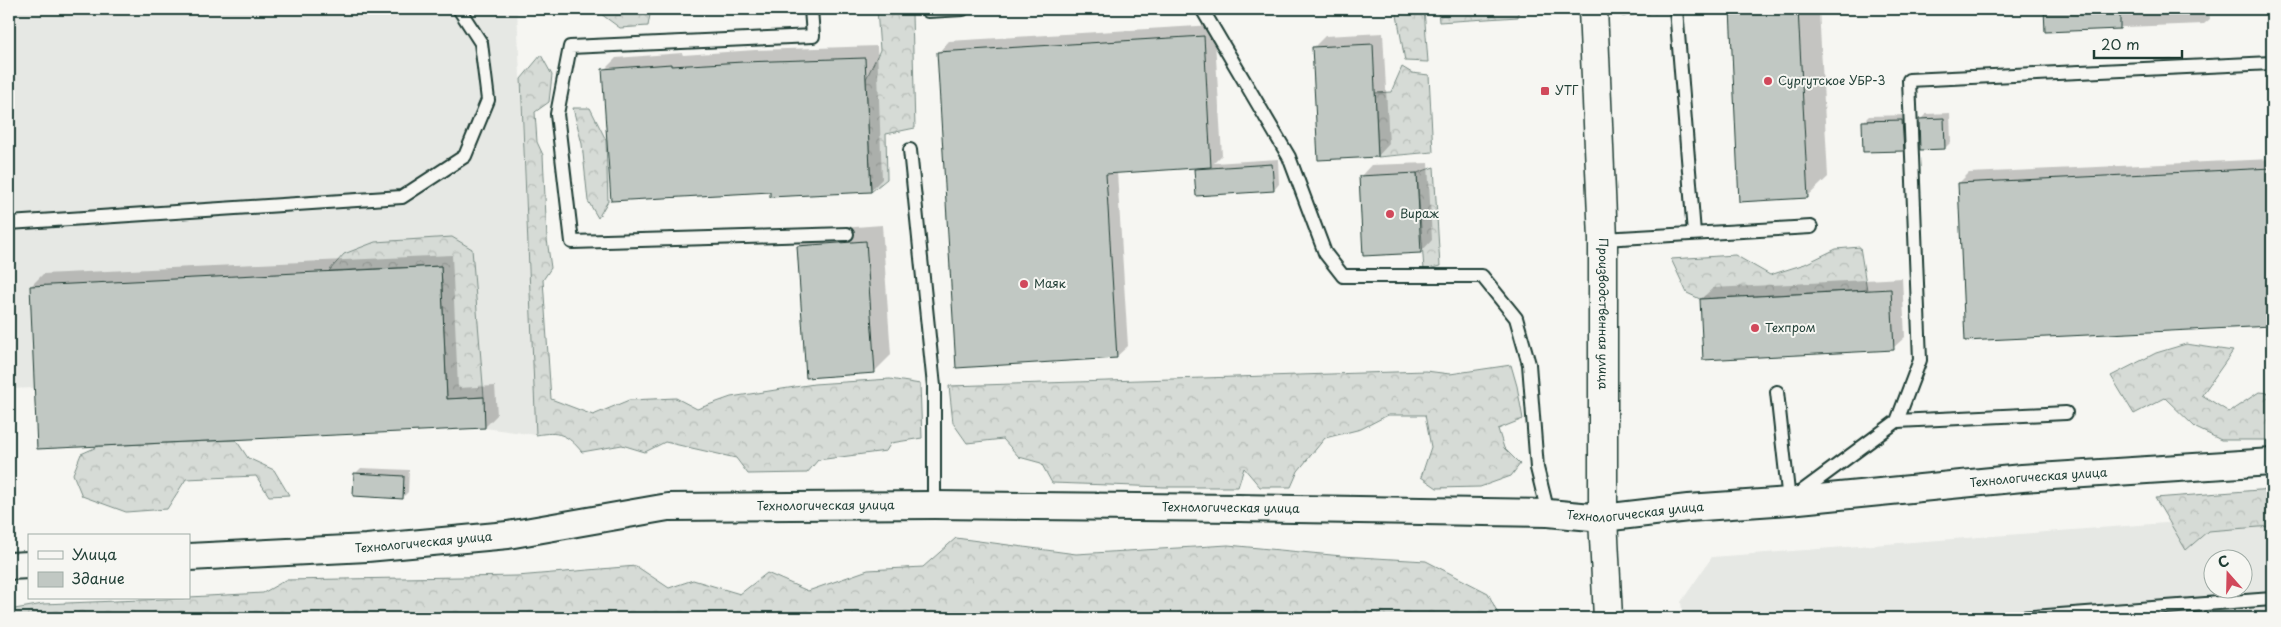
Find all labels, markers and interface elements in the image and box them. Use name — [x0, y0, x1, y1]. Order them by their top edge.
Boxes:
scale bar — [2094, 28, 2181, 60]
text: 20 m — [2101, 32, 2140, 55]
place label: Сургутское УБР-3 — [1778, 71, 1885, 89]
marker: Сургутское УБР-3 — [1762, 75, 1774, 87]
place label: УТГ — [1555, 81, 1579, 99]
marker: УТГ — [1539, 85, 1551, 97]
place label: Вираж — [1400, 204, 1439, 222]
marker: Вираж — [1384, 208, 1396, 220]
street label: Производственная улица — [1595, 238, 1613, 390]
place label: Маяк — [1034, 274, 1066, 292]
marker: Маяк — [1018, 278, 1030, 290]
place label: Техпром — [1765, 318, 1816, 336]
marker: Техпром — [1749, 322, 1761, 334]
street label: Технологическая улица — [1969, 463, 2108, 491]
street label: Технологическая улица — [757, 495, 895, 514]
street label: Технологическая улица — [1162, 497, 1300, 517]
street label: Технологическая улица — [1566, 497, 1705, 526]
street label: Технологическая улица — [354, 526, 493, 557]
legend — [28, 534, 190, 600]
text: Улица — [72, 542, 117, 565]
north arrow — [2204, 550, 2254, 600]
text: С — [2215, 550, 2232, 573]
text: Здание — [72, 566, 125, 589]

